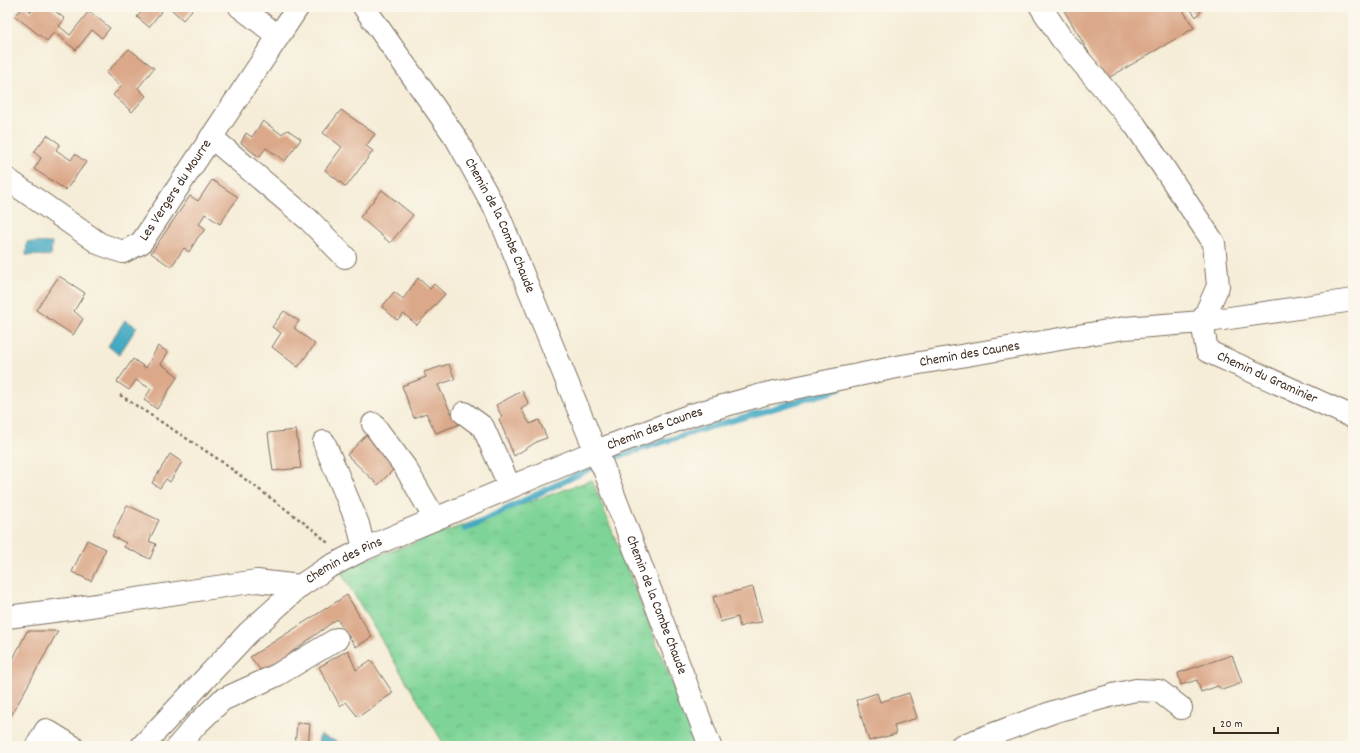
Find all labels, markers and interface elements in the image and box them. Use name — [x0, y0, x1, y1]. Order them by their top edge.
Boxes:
street label: Les Vergers du Mourre — [135, 136, 217, 245]
street label: Chemin de la Combe Chaude — [459, 154, 540, 296]
street label: Chemin des Caunes — [918, 336, 1021, 373]
street label: Chemin du Graminier — [1213, 347, 1321, 410]
street label: Chemin des Caunes — [604, 402, 706, 456]
street label: Chemin des Pins — [302, 532, 386, 589]
street label: Chemin de la Combe Chaude — [620, 533, 692, 677]
scale bar — [1214, 709, 1278, 735]
text: 20 m — [1220, 716, 1243, 733]

